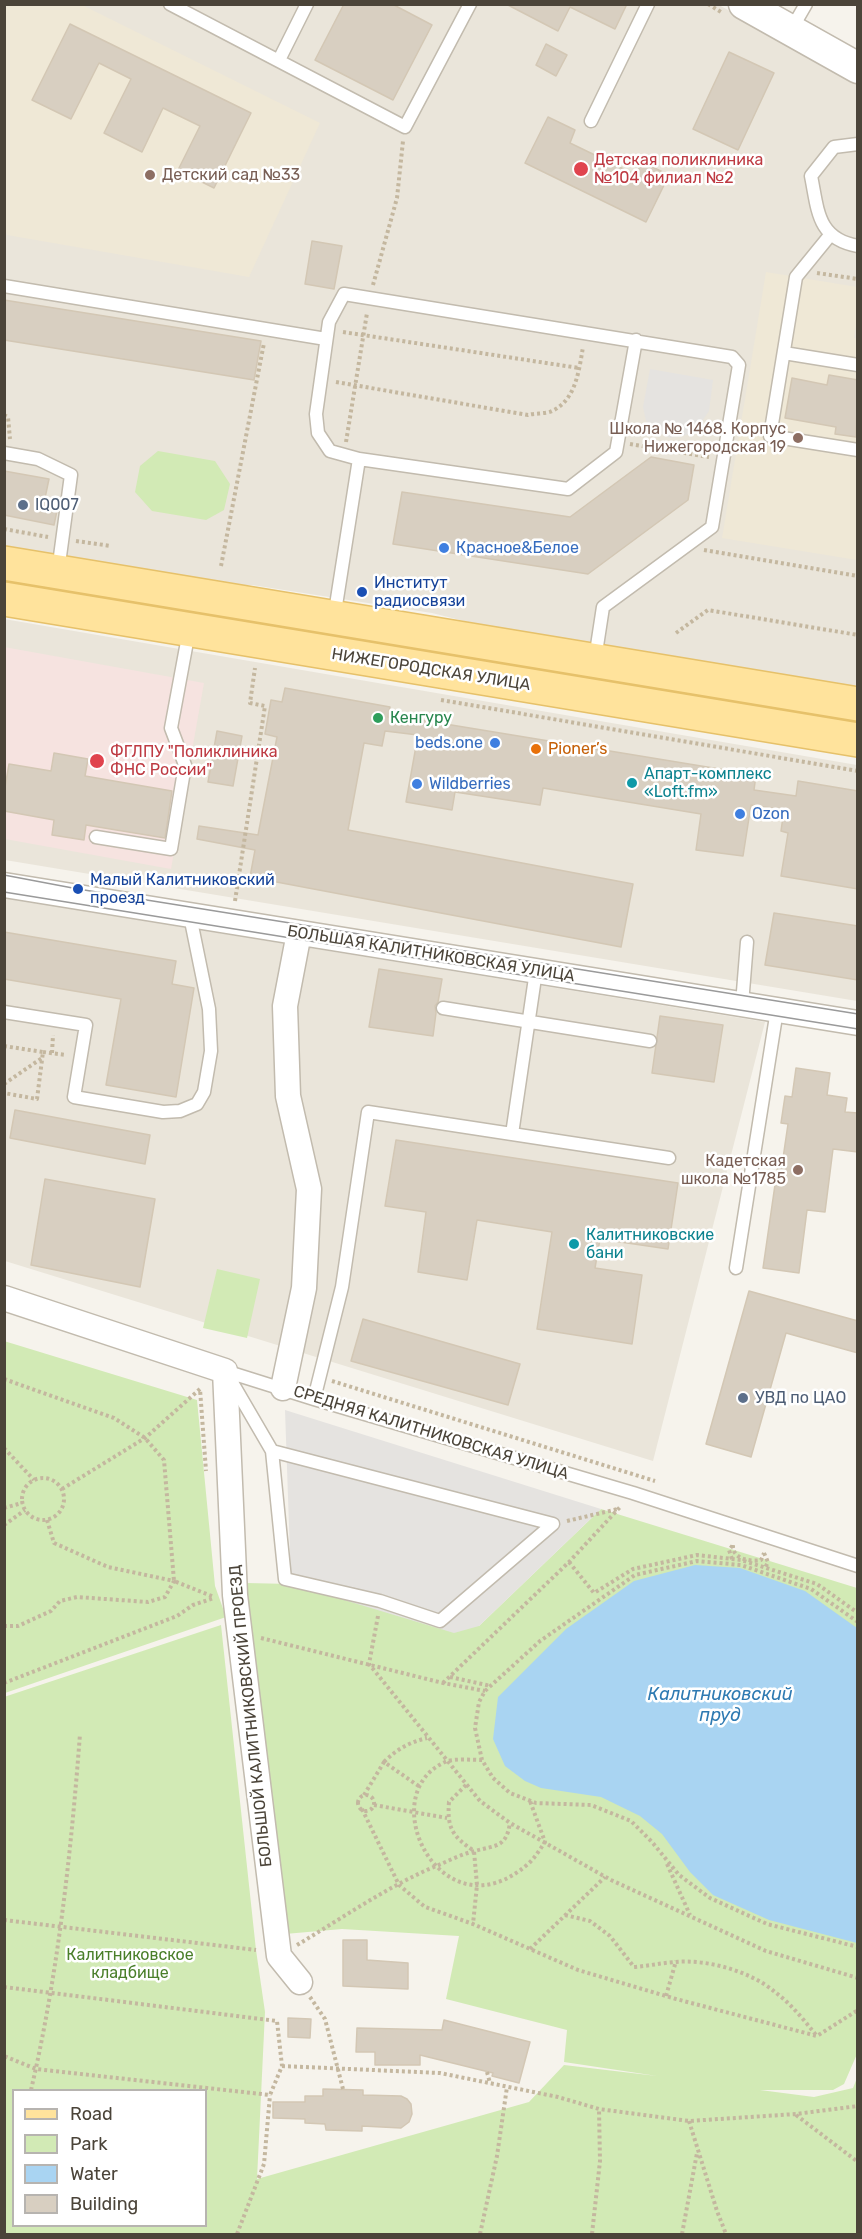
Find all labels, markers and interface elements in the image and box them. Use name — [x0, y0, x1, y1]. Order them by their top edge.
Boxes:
place label: Детская поликлиника №104 филиал №2 — [594, 150, 763, 188]
marker: Детская поликлиника №104 филиал №2 — [572, 160, 590, 178]
place label: Детский сад №33 — [162, 165, 300, 185]
marker: Детский сад №33 — [143, 168, 157, 182]
place label: Школа № 1468. Корпус Нижегородская 19 — [609, 419, 786, 457]
marker: Школа № 1468. Корпус Нижегородская 19 — [791, 431, 805, 445]
place label: IQ007 — [35, 495, 79, 515]
marker: IQ007 — [16, 498, 30, 512]
place label: Красное&Белое — [456, 538, 579, 558]
marker: Красное&Белое — [437, 541, 451, 555]
place label: Институт радиосвязи — [374, 573, 465, 611]
marker: Институт радиосвязи — [355, 585, 369, 599]
street label: НИЖЕГОРОДСКАЯ УЛИЦА — [330, 645, 532, 695]
place label: Кенгуру — [390, 708, 452, 728]
marker: Кенгуру — [371, 711, 385, 725]
place label: beds.one — [415, 733, 483, 753]
marker: beds.one — [488, 736, 502, 750]
place label: Pioner’s — [548, 739, 607, 759]
place label: ФГЛПУ "Поликлиника ФНС России" — [110, 742, 278, 780]
marker: Pioner’s — [529, 742, 543, 756]
marker: ФГЛПУ "Поликлиника ФНС России" — [88, 752, 106, 770]
place label: Апарт-комплекс «Loft.fm» — [644, 764, 772, 802]
place label: Wildberries — [429, 774, 511, 794]
marker: Апарт-комплекс «Loft.fm» — [625, 776, 639, 790]
marker: Wildberries — [410, 777, 424, 791]
place label: Ozon — [752, 804, 790, 824]
marker: Ozon — [733, 807, 747, 821]
place label: Малый Калитниковский проезд — [90, 870, 275, 908]
marker: Малый Калитниковский проезд — [71, 882, 85, 896]
street label: БОЛЬШАЯ КАЛИТНИКОВСКАЯ УЛИЦА — [286, 922, 576, 986]
place label: Кадетская школа №1785 — [681, 1151, 786, 1189]
marker: Кадетская школа №1785 — [791, 1163, 805, 1177]
place label: Калитниковские бани — [586, 1225, 714, 1263]
marker: Калитниковские бани — [567, 1237, 581, 1251]
street label: СРЕДНЯЯ КАЛИТНИКОВСКАЯ УЛИЦА — [291, 1382, 571, 1484]
place label: УВД по ЦАО — [755, 1388, 846, 1408]
marker: УВД по ЦАО — [736, 1391, 750, 1405]
street label: БОЛЬШОЙ КАЛИТНИКОВСКИЙ ПРОЕЗД — [226, 1564, 276, 1868]
water label: Калитниковский пруд — [647, 1684, 793, 1726]
park label: Калитниковское кладбище — [66, 1945, 194, 1983]
legend — [12, 2089, 207, 2227]
text: Road — [70, 2103, 113, 2125]
text: Park — [70, 2133, 107, 2155]
text: Water — [70, 2163, 118, 2185]
text: Building — [70, 2193, 138, 2215]

